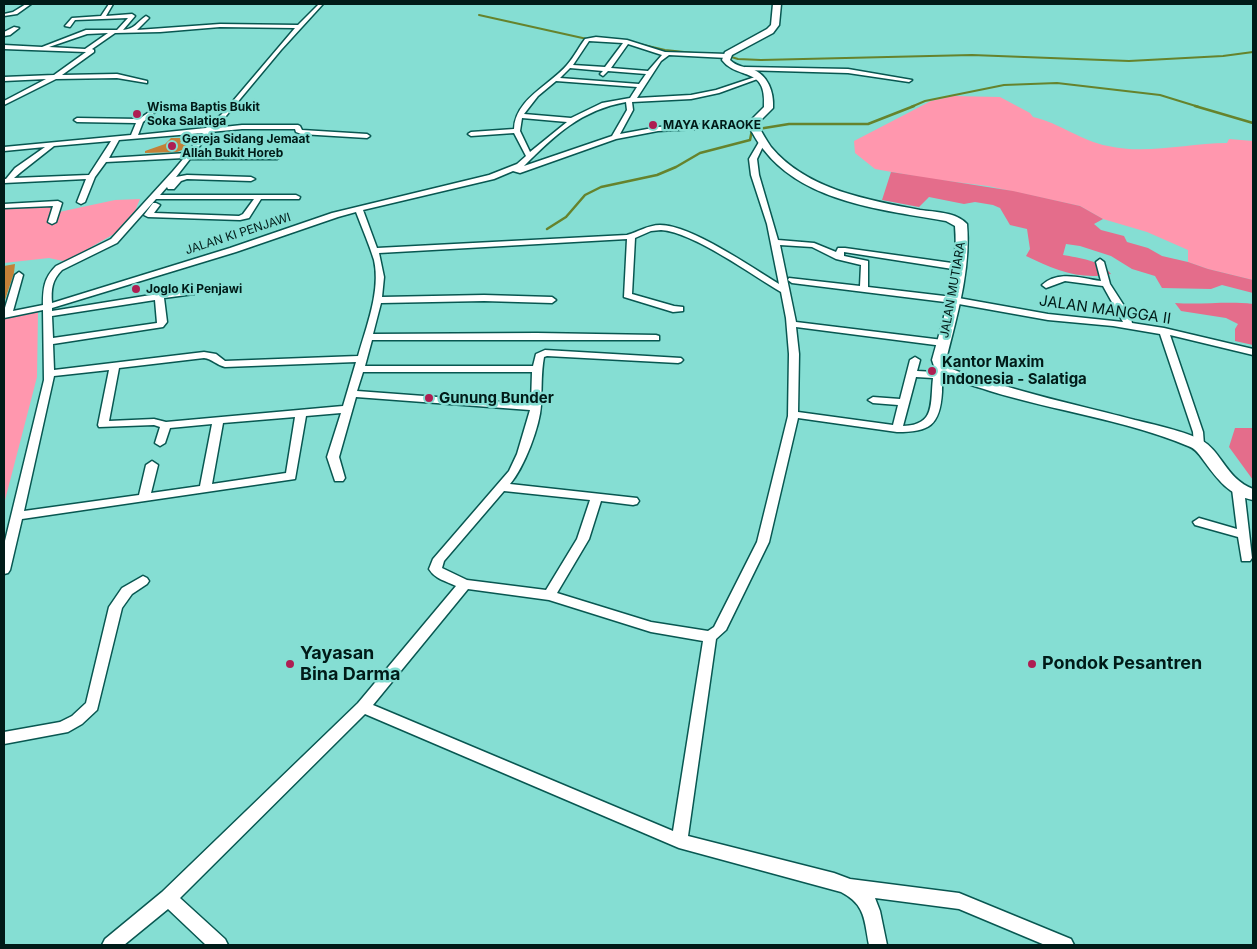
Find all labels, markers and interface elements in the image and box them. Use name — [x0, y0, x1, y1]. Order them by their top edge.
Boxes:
place label: Wisma Baptis Bukit Soka Salatiga — [147, 100, 260, 128]
marker: Wisma Baptis Bukit Soka Salatiga — [131, 108, 143, 120]
place label: MAYA KARAOKE — [663, 118, 761, 132]
marker: MAYA KARAOKE — [647, 119, 659, 131]
place label: Gereja Sidang Jemaat Allah Bukit Horeb — [182, 132, 310, 160]
marker: Gereja Sidang Jemaat Allah Bukit Horeb — [166, 140, 178, 152]
street label: JALAN KI PENJAWI — [183, 210, 293, 258]
street label: JALAN MUTIARA — [937, 241, 969, 339]
place label: Joglo Ki Penjawi — [146, 282, 242, 296]
marker: Joglo Ki Penjawi — [130, 283, 142, 295]
street label: JALAN MANGGA II — [1038, 292, 1172, 328]
place label: Kantor Maxim Indonesia - Salatiga — [942, 353, 1087, 388]
marker: Kantor Maxim Indonesia - Salatiga — [926, 365, 938, 377]
place label: Gunung Bunder — [439, 389, 554, 407]
marker: Gunung Bunder — [423, 392, 435, 404]
place label: Yayasan Bina Darma — [300, 643, 400, 686]
place label: Pondok Pesantren — [1042, 653, 1202, 675]
marker: Yayasan Bina Darma — [284, 658, 296, 670]
marker: Pondok Pesantren — [1026, 658, 1038, 670]

